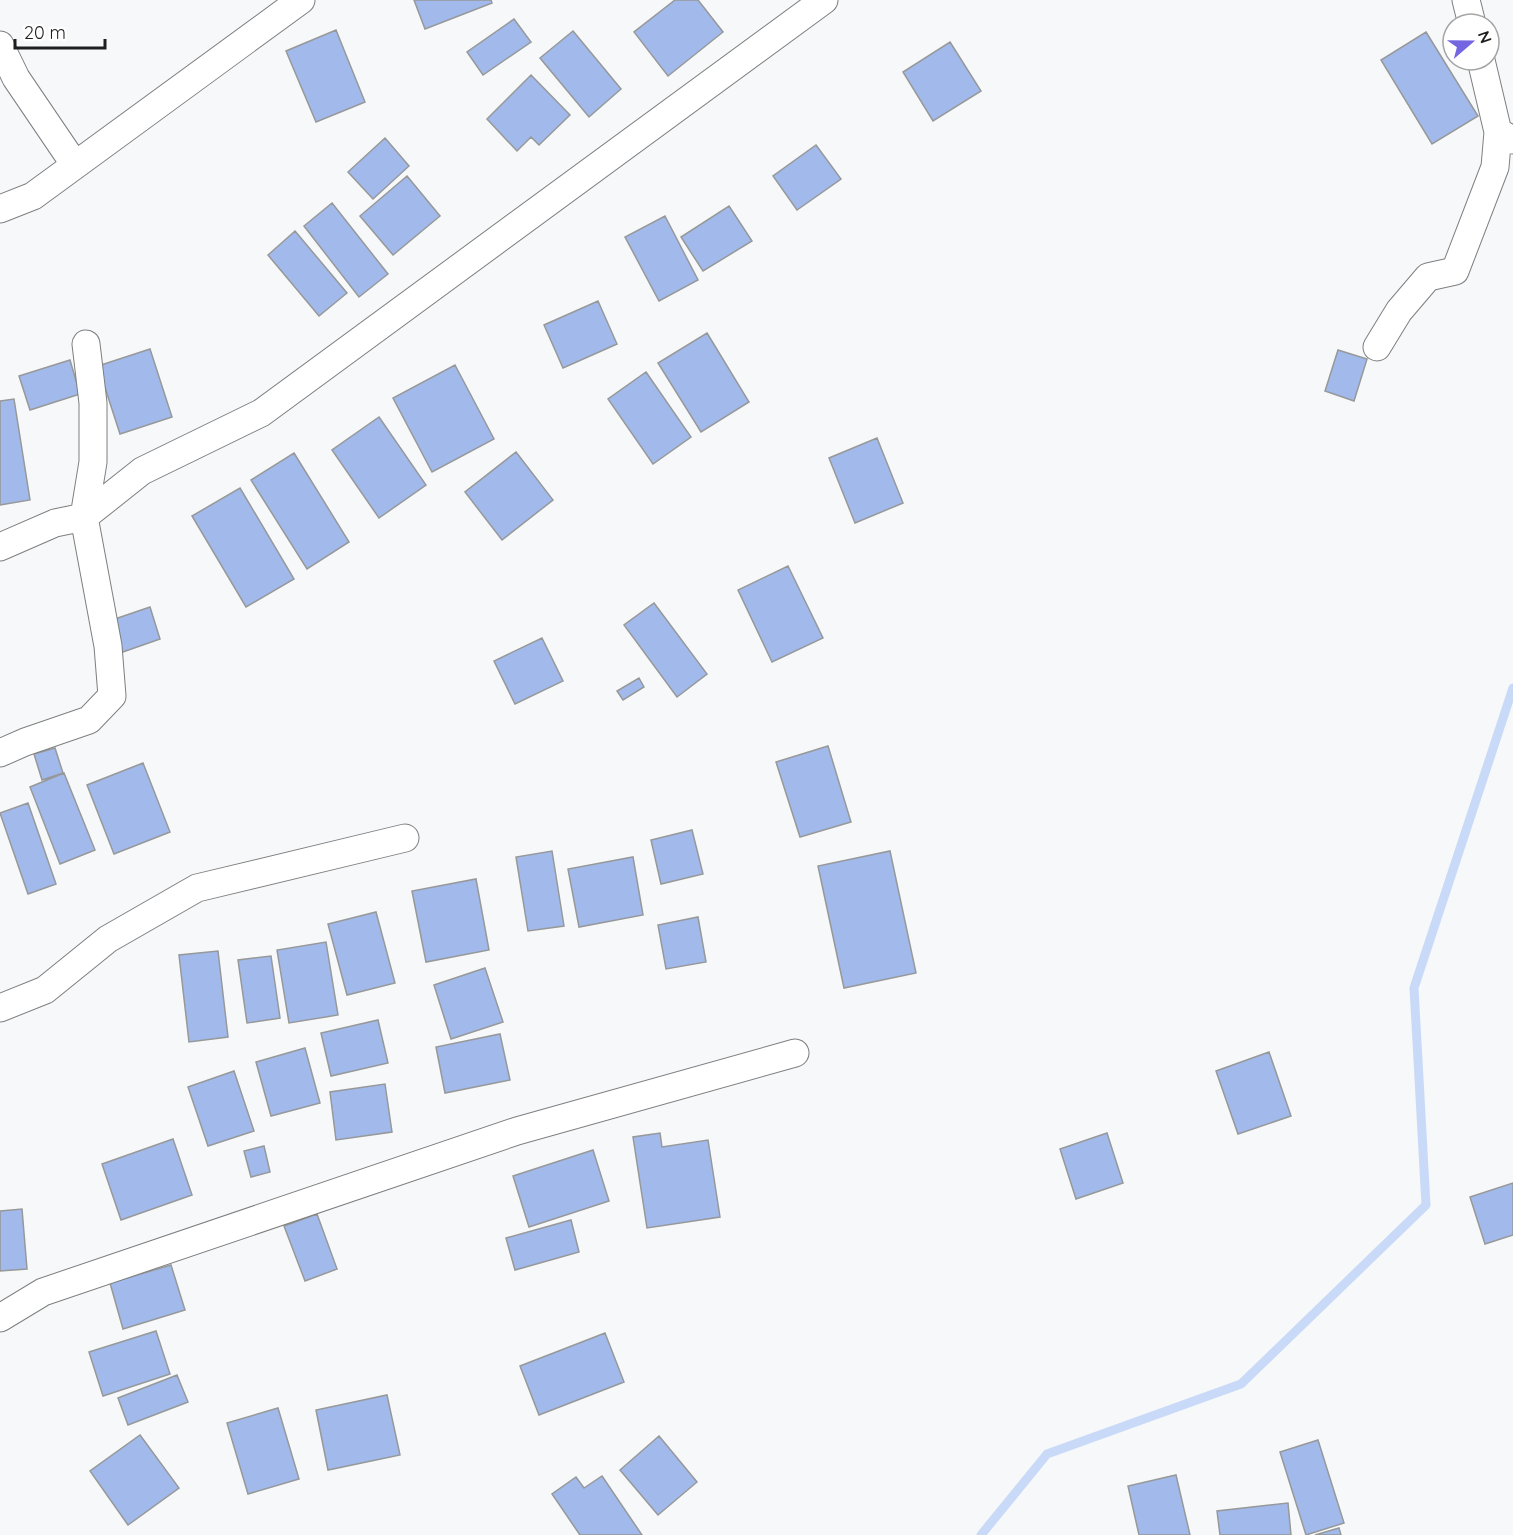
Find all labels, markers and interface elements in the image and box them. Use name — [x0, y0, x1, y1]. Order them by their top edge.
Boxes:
scale bar — [15, 12, 105, 50]
north arrow — [1441, 12, 1501, 72]
text: 20 m — [24, 21, 66, 44]
text: N — [1474, 28, 1497, 46]

